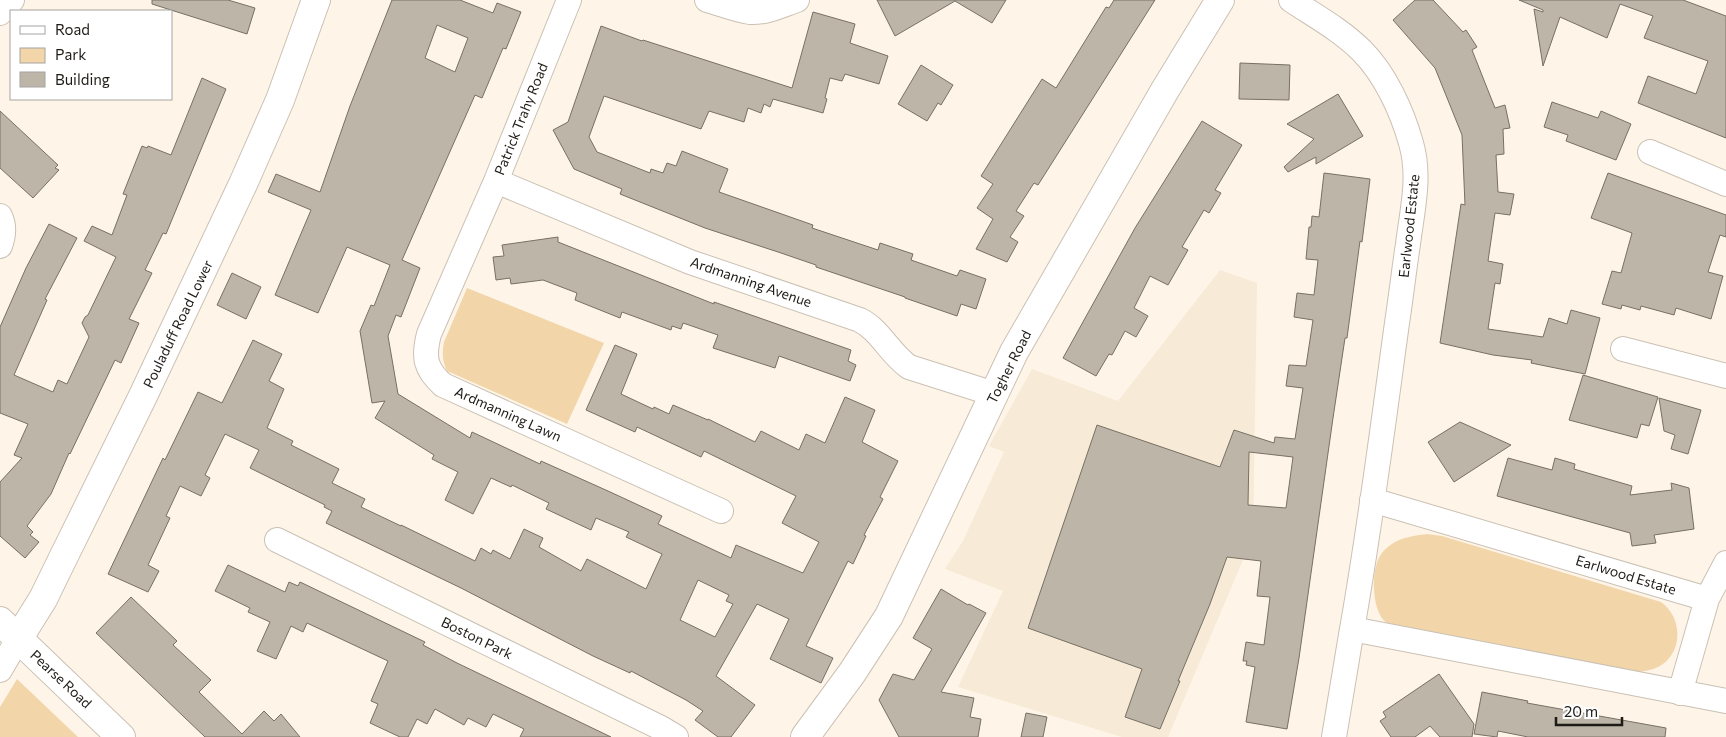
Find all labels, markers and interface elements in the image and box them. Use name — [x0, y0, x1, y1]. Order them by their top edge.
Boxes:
legend — [10, 10, 172, 100]
text: Road — [55, 20, 90, 38]
text: Park — [55, 45, 86, 63]
street label: Patrick Trahy Road — [490, 60, 551, 177]
text: Building — [55, 70, 110, 88]
street label: Earlwood Estate — [1395, 173, 1422, 279]
street label: Ardmanning Avenue — [688, 253, 814, 310]
street label: Pouladuff Road Lower — [139, 257, 216, 391]
street label: Togher Road — [983, 327, 1034, 406]
street label: Ardmanning Lawn — [452, 382, 564, 445]
street label: Earlwood Estate — [1574, 551, 1678, 598]
street label: Boston Park — [439, 613, 516, 662]
street label: Pearse Road — [27, 646, 96, 711]
scale bar — [1556, 694, 1622, 726]
text: 20 m — [1564, 702, 1598, 720]

